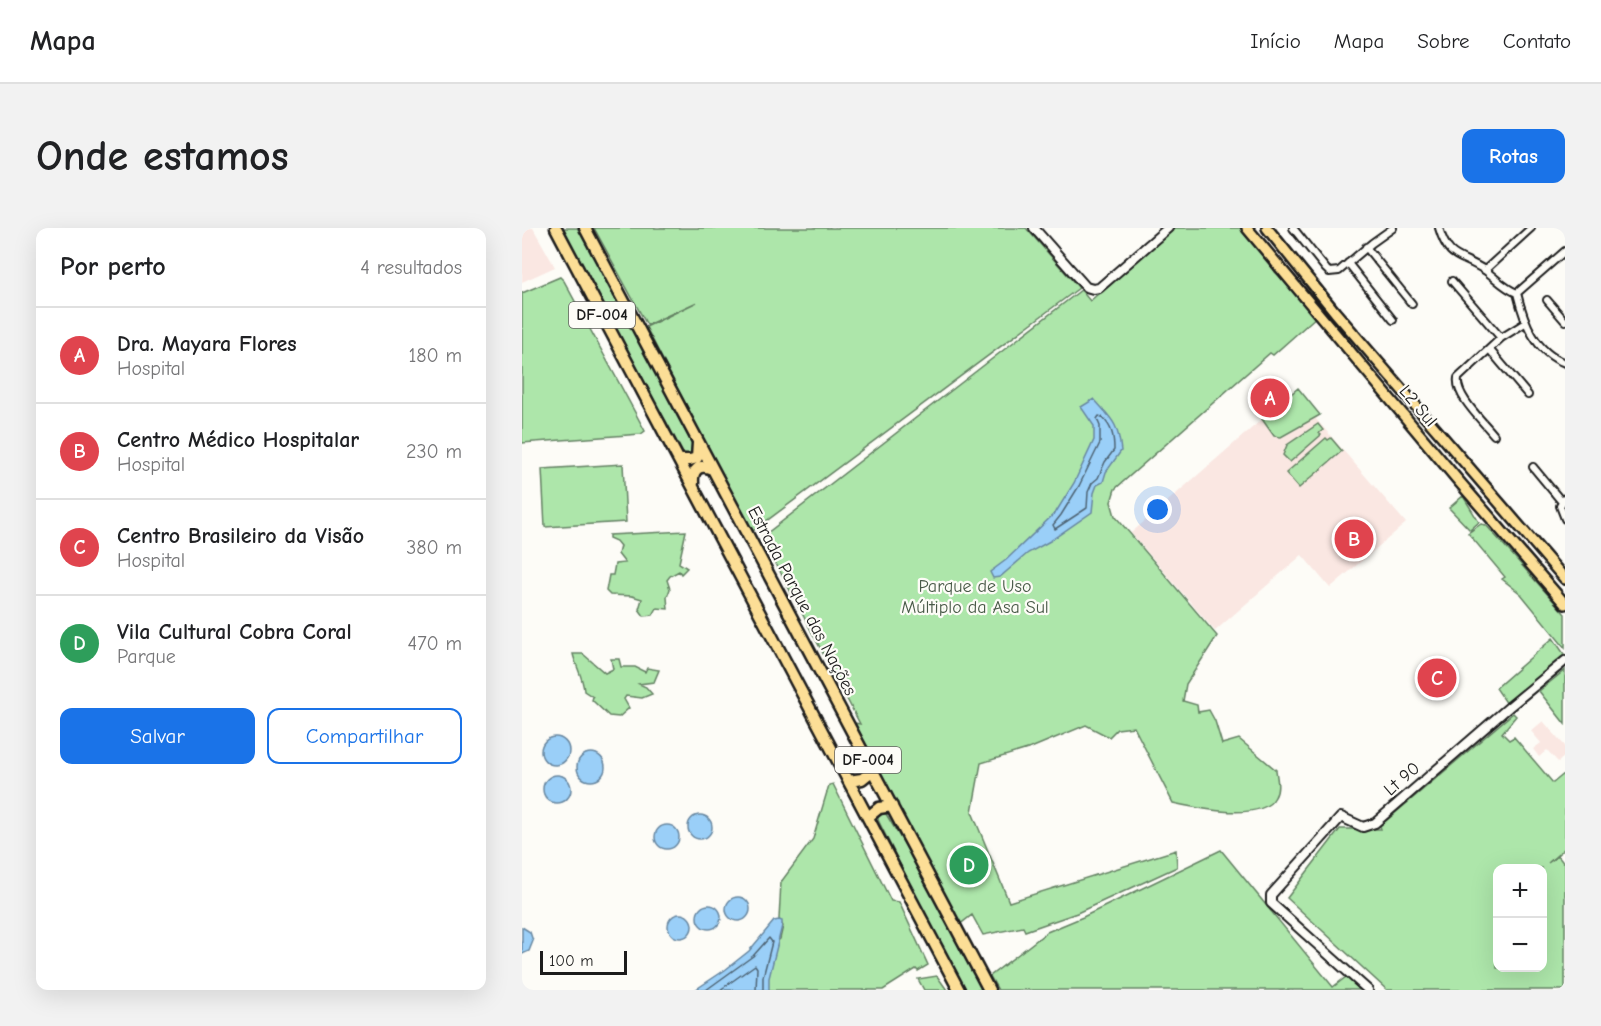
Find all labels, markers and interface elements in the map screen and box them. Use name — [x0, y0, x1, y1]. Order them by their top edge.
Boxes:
text: Mapa — [30, 25, 96, 57]
text: Início — [1250, 29, 1301, 53]
text: Mapa — [1334, 29, 1384, 53]
text: Sobre — [1417, 29, 1470, 53]
text: Contato — [1503, 29, 1571, 53]
button: Rotas — [1462, 129, 1565, 183]
text: Onde estamos — [36, 132, 289, 181]
text: Por perto — [60, 252, 166, 282]
text: 4 resultados — [360, 256, 462, 279]
road number: DF-004 — [569, 302, 635, 328]
text: Dra. Mayara Flores — [117, 331, 297, 357]
text: A — [74, 344, 85, 367]
text: 180 m — [408, 344, 462, 367]
text: Hospital — [117, 357, 185, 380]
pin: A — [1250, 376, 1290, 420]
street label: L2 Sul — [1395, 381, 1441, 431]
text: Centro Médico Hospitalar — [117, 427, 359, 453]
text: B — [73, 440, 86, 463]
text: 230 m — [406, 440, 462, 463]
text: Hospital — [117, 453, 185, 476]
your location — [1143, 495, 1172, 524]
street label: Estrada Parque das Nações — [743, 503, 861, 699]
pin: B — [1334, 516, 1374, 562]
text: Centro Brasileiro da Visão — [117, 523, 364, 549]
text: C — [73, 536, 86, 559]
text: 380 m — [406, 536, 462, 559]
text: Hospital — [117, 549, 185, 572]
park label: Parque de Uso Múltiplo da Asa Sul — [901, 576, 1049, 618]
text: Vila Cultural Cobra Coral — [117, 619, 352, 645]
text: D — [73, 632, 86, 655]
text: 470 m — [407, 632, 462, 655]
text: Parque — [117, 645, 176, 668]
pin: C — [1418, 656, 1456, 700]
button: Salvar — [60, 708, 255, 764]
button: Compartilhar — [267, 708, 462, 764]
road number: DF-004 — [835, 747, 901, 773]
street label: Lt 90 — [1380, 758, 1424, 800]
pin: D — [950, 842, 988, 888]
map controls — [1493, 864, 1547, 972]
button: + — [1493, 864, 1547, 918]
button: − — [1493, 918, 1547, 972]
scale bar — [540, 948, 627, 976]
text: 100 m — [549, 952, 593, 970]

